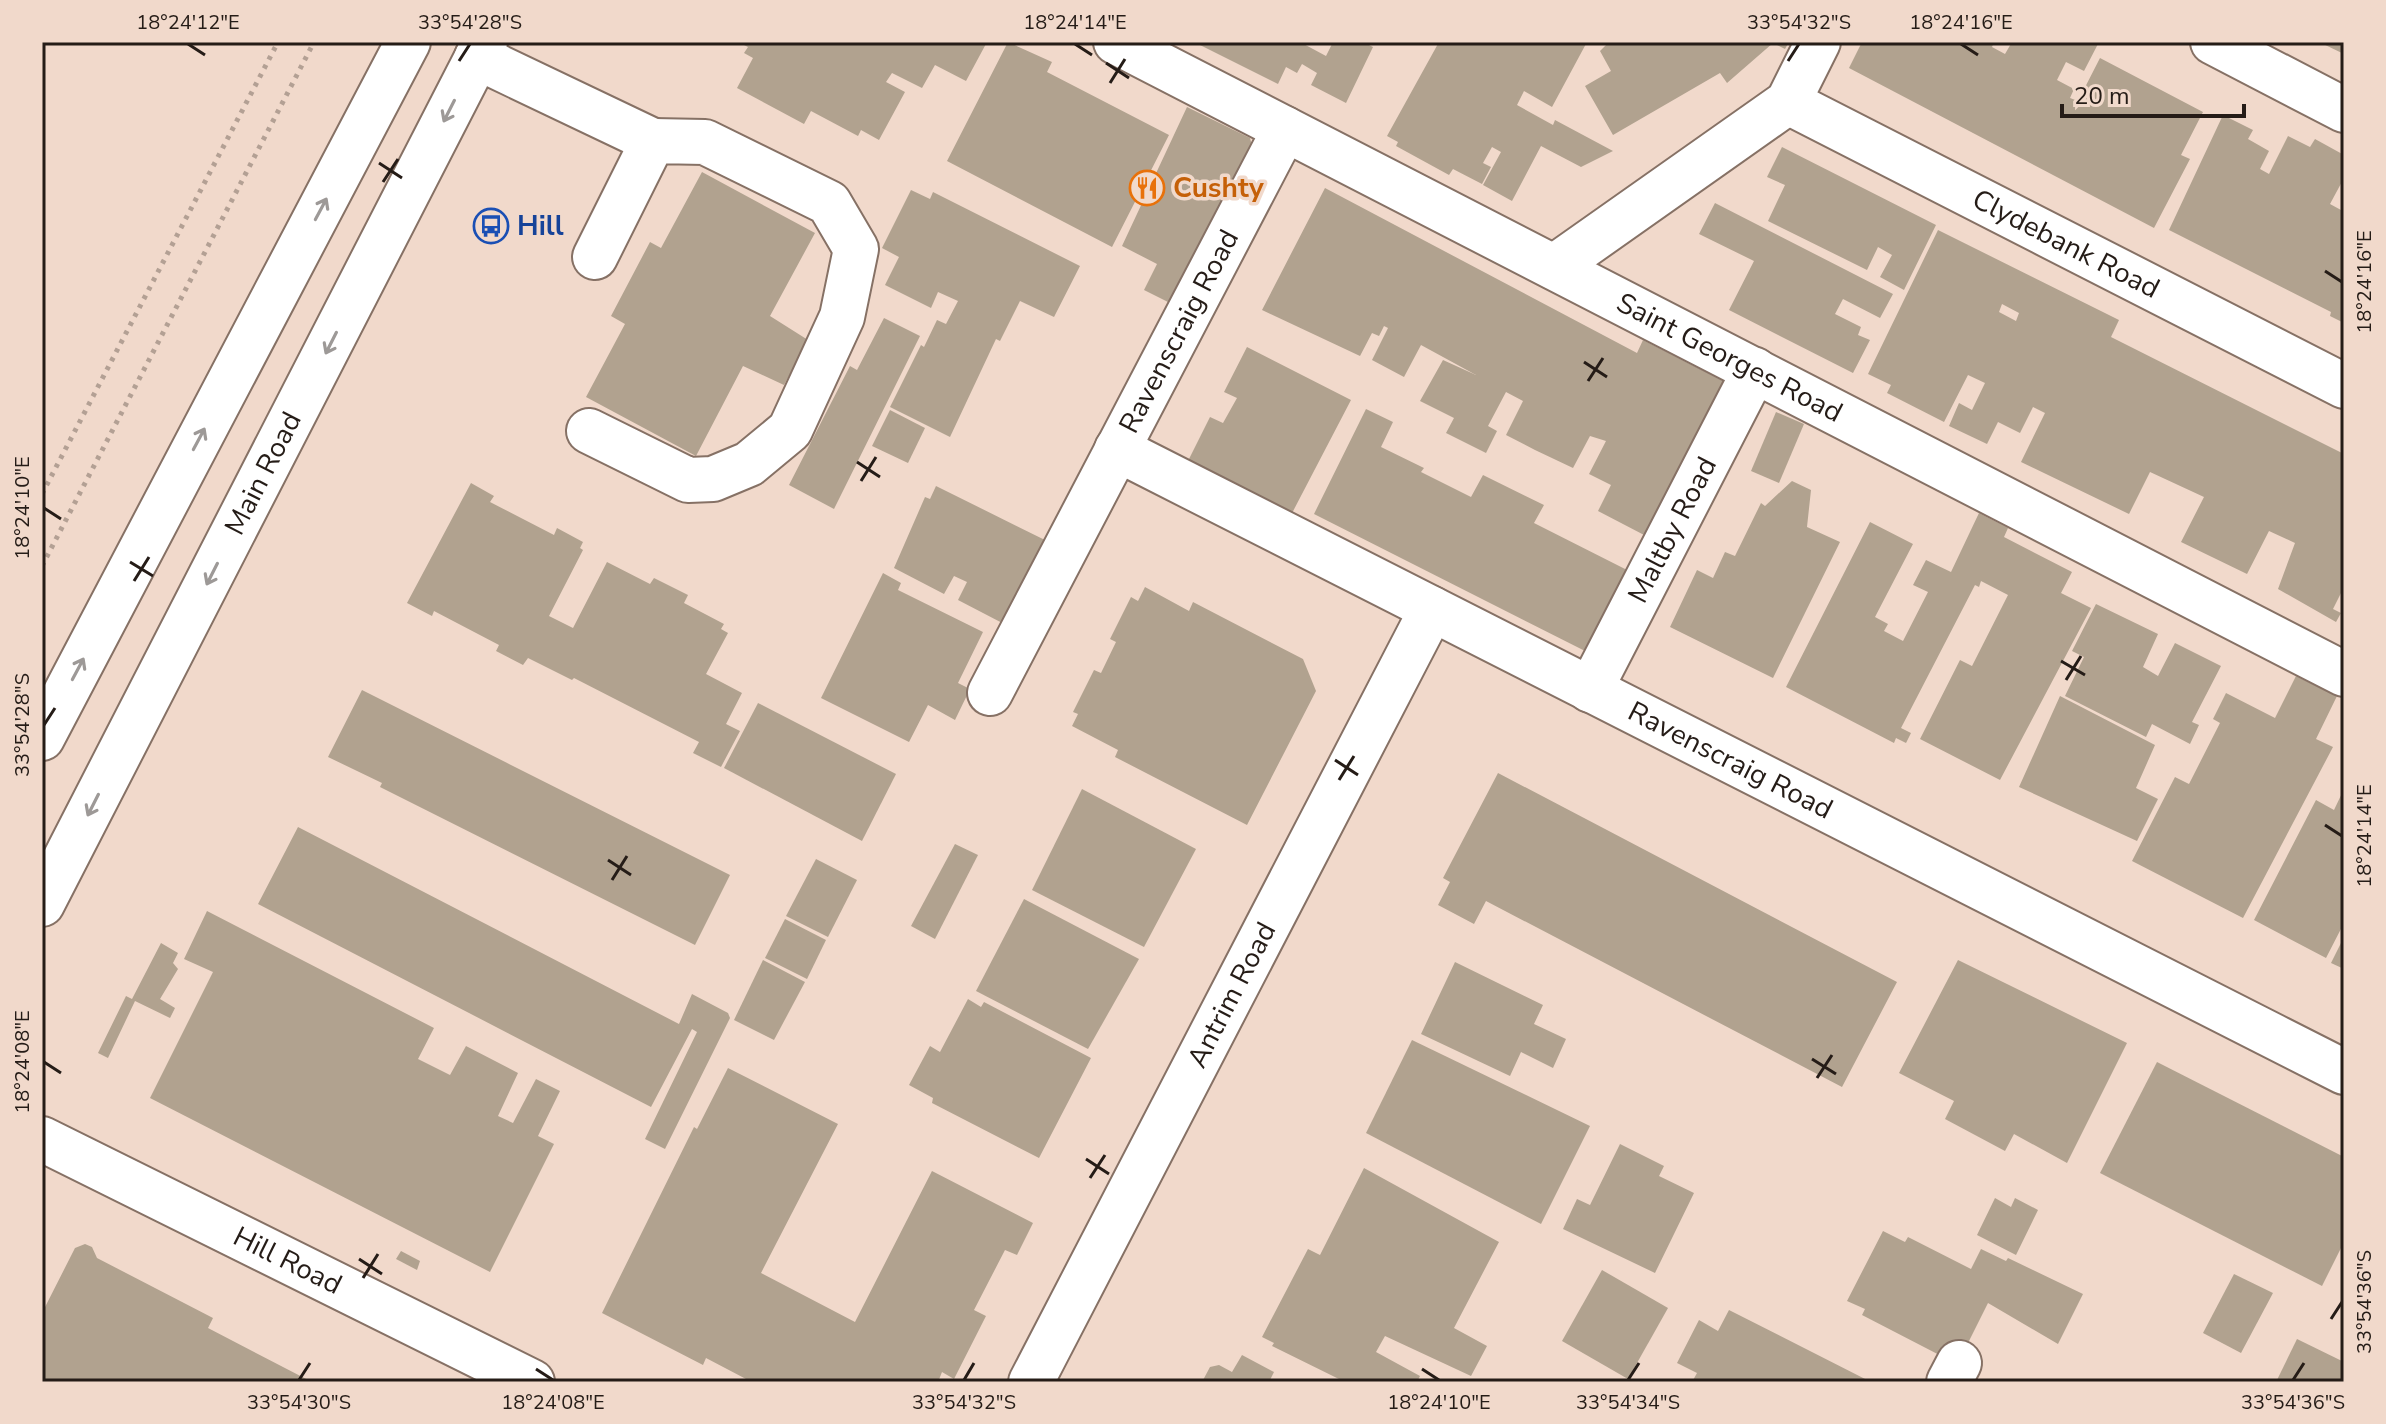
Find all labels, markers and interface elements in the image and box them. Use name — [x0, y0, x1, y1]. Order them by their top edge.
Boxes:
text: 18°24'12"E — [136, 9, 240, 36]
text: 33°54'28"S — [418, 9, 522, 36]
text: 18°24'14"E — [1023, 9, 1127, 36]
text: 33°54'32"S — [1747, 9, 1851, 36]
text: 18°24'16"E — [1909, 9, 2013, 36]
scale bar — [2062, 68, 2244, 118]
text: 20 m — [2074, 80, 2130, 112]
one-way arrow — [441, 99, 457, 123]
restaurant icon: Cushty — [1128, 169, 1166, 207]
place label: Cushty — [1173, 169, 1264, 207]
street label: Clydebank Road — [1966, 180, 2166, 308]
one-way arrow — [313, 197, 329, 221]
bus stop icon: Hill — [472, 207, 510, 245]
place label: Hill — [517, 207, 564, 245]
street label: Ravenscraig Road — [1110, 223, 1248, 440]
text: 18°24'16"E — [2351, 230, 2378, 334]
street label: Saint Georges Road — [1610, 284, 1849, 432]
one-way arrow — [322, 330, 338, 354]
street label: Main Road — [216, 405, 311, 542]
one-way arrow — [192, 427, 208, 451]
street label: Maltby Road — [1619, 450, 1726, 610]
text: 18°24'10"E — [9, 456, 36, 560]
one-way arrow — [203, 561, 219, 585]
one-way arrow — [71, 657, 87, 681]
text: 33°54'28"S — [9, 673, 36, 777]
street label: Ravenscraig Road — [1622, 693, 1839, 828]
text: 18°24'14"E — [2351, 784, 2378, 888]
one-way arrow — [84, 793, 100, 817]
street label: Antrim Road — [1178, 916, 1285, 1074]
text: 18°24'08"E — [9, 1010, 36, 1114]
street label: Hill Road — [227, 1218, 348, 1304]
text: 33°54'36"S — [2351, 1250, 2378, 1354]
text: 33°54'30"S — [247, 1389, 351, 1416]
text: 18°24'08"E — [501, 1389, 605, 1416]
text: 33°54'32"S — [912, 1389, 1016, 1416]
text: 18°24'10"E — [1387, 1389, 1491, 1416]
text: 33°54'34"S — [1576, 1389, 1680, 1416]
text: 33°54'36"S — [2241, 1389, 2345, 1416]

